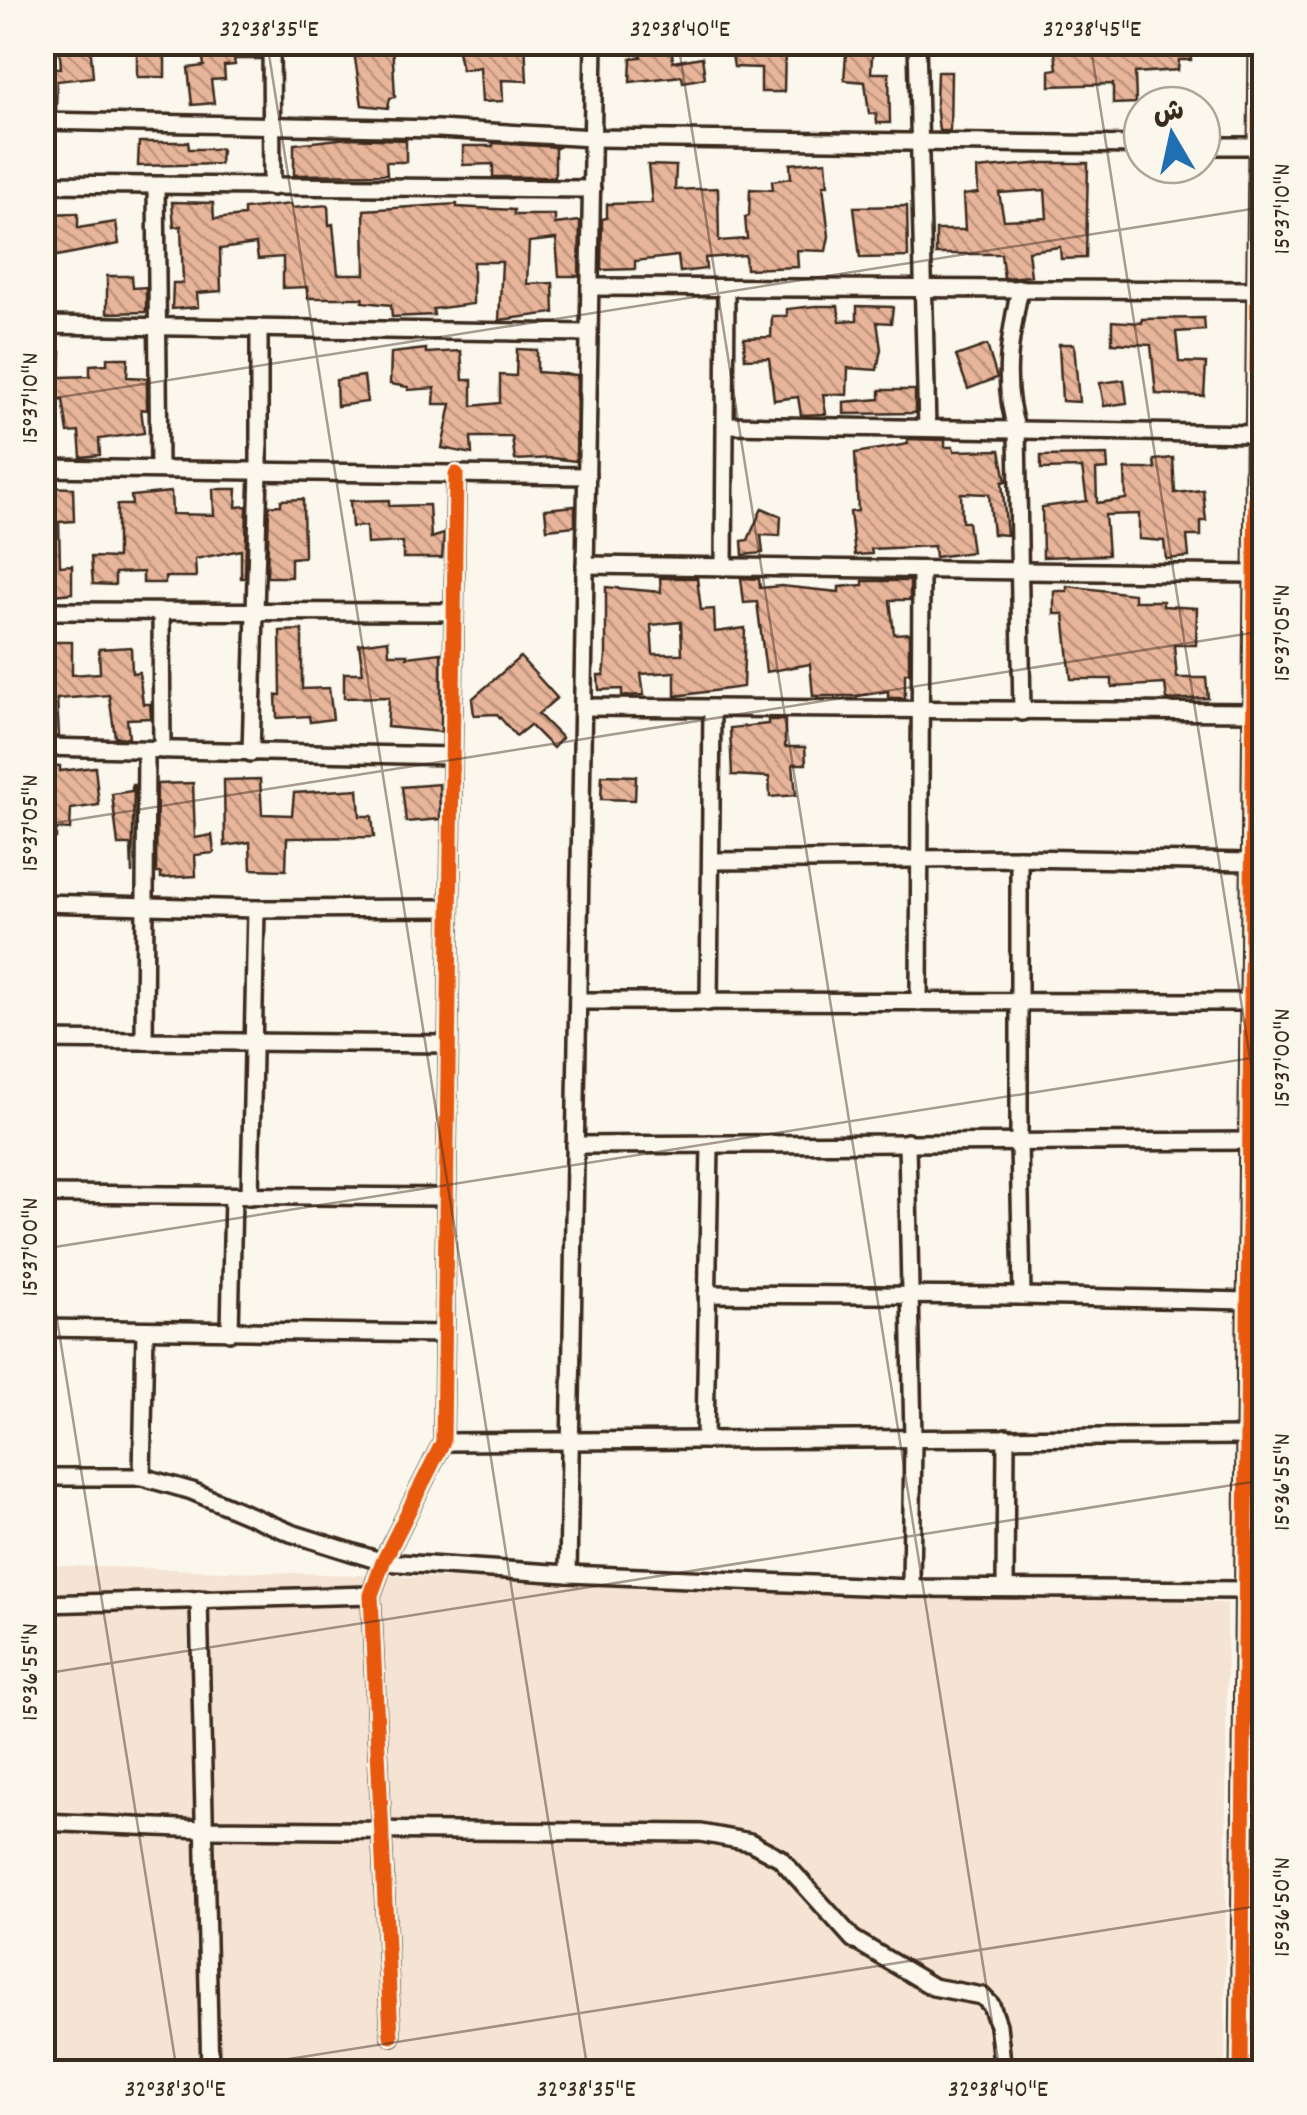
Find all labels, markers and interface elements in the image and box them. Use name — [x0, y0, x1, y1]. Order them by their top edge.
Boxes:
text: 32°38'35"E — [219, 13, 319, 49]
text: 32°38'40"E — [630, 13, 731, 49]
text: 32°38'45"E — [1043, 13, 1142, 49]
north arrow — [1122, 85, 1222, 185]
text: ش — [1151, 93, 1187, 137]
text: 15°37'10"N — [1266, 163, 1302, 255]
text: 15°37'10"N — [14, 352, 50, 444]
text: 15°37'05"N — [1266, 584, 1302, 682]
text: 15°37'05"N — [14, 774, 50, 872]
text: 15°37'00"N — [1266, 1008, 1302, 1108]
text: 15°37'00"N — [14, 1197, 50, 1297]
text: 15°36'55"N — [1266, 1433, 1302, 1531]
text: 15°36'55"N — [14, 1623, 50, 1721]
text: 15°36'50"N — [1266, 1857, 1302, 1957]
text: 32°38'30"E — [124, 2073, 226, 2109]
text: 32°38'35"E — [536, 2073, 636, 2109]
text: 32°38'40"E — [948, 2073, 1049, 2109]

